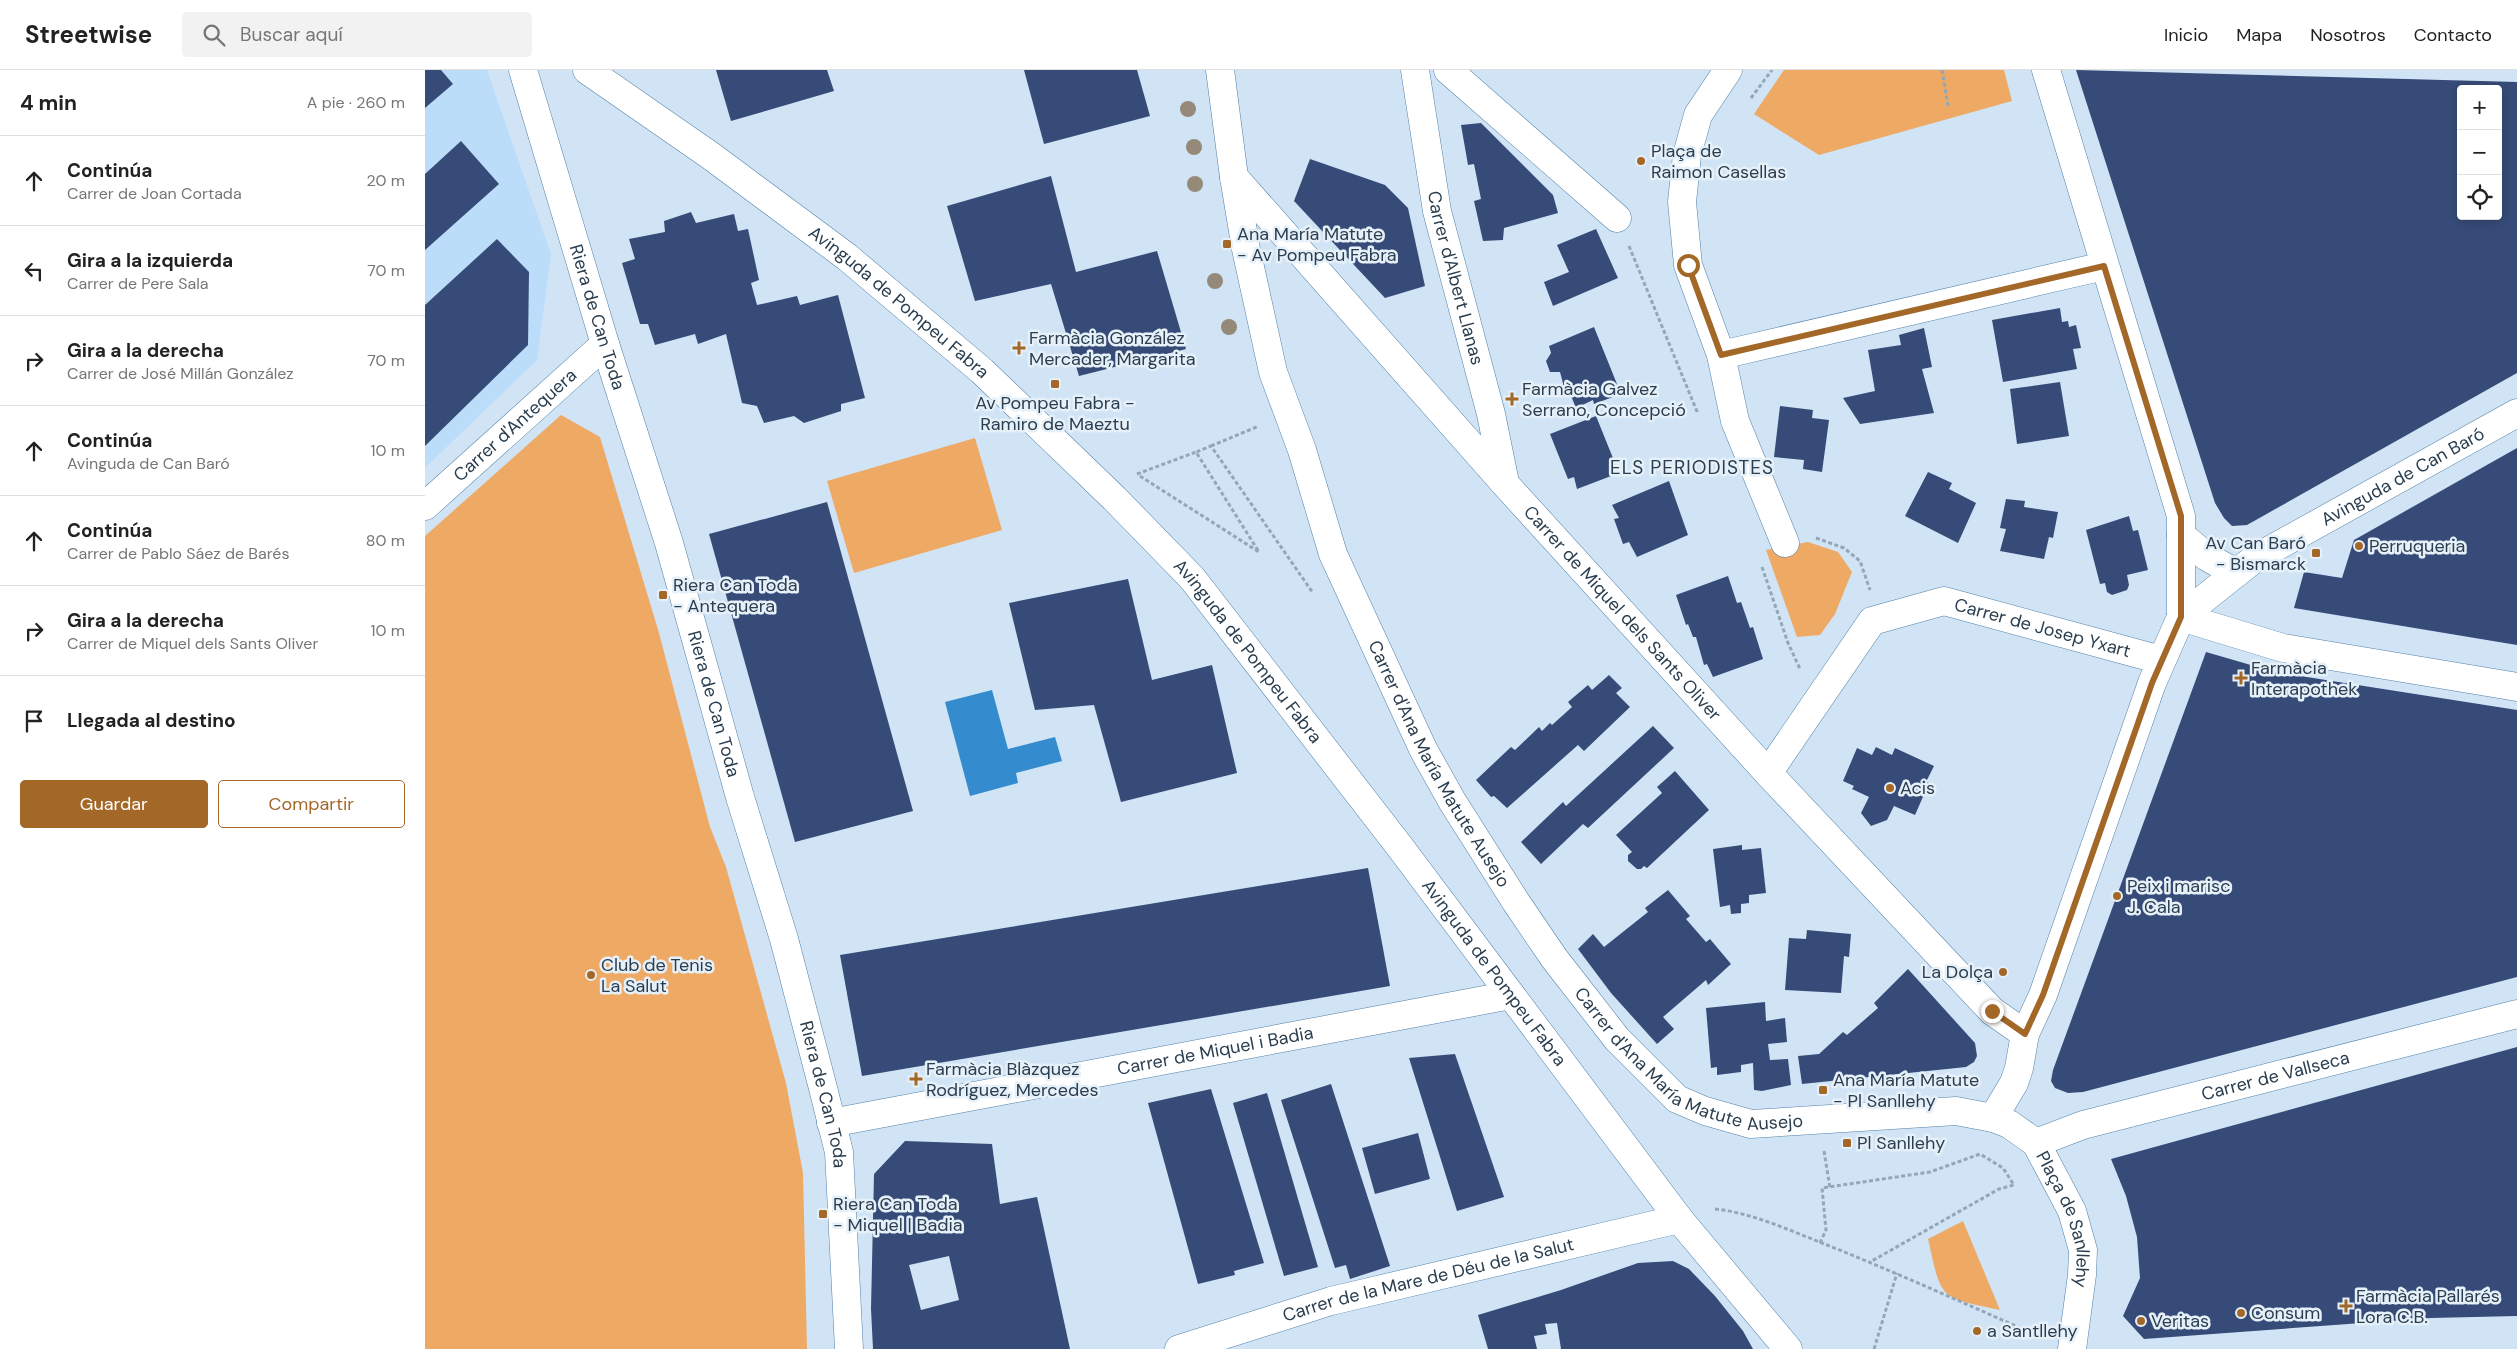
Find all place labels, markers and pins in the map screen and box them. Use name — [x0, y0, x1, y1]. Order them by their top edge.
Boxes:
place label: Plaça de Raimon Casellas — [1651, 139, 1786, 184]
marker: Plaça de Raimon Casellas — [1635, 155, 1647, 167]
place label: Ana María Matute - Av Pompeu Fabra — [1237, 222, 1397, 267]
marker: Ana María Matute - Av Pompeu Fabra — [1221, 238, 1233, 250]
place label: Farmàcia González Mercader, Margarita — [1029, 326, 1195, 371]
marker: Farmàcia González Mercader, Margarita — [1013, 342, 1025, 354]
place label: Farmàcia Galvez Serrano, Concepció — [1522, 377, 1686, 422]
marker: Av Pompeu Fabra - Ramiro de Maeztu — [1049, 378, 1061, 390]
place label: Av Pompeu Fabra - Ramiro de Maeztu — [975, 391, 1135, 436]
marker: Farmàcia Galvez Serrano, Concepció — [1506, 393, 1518, 405]
place label: Av Can Baró - Bismarck — [2205, 531, 2306, 576]
place label: Perruqueria — [2369, 534, 2465, 558]
marker: Perruqueria — [2353, 540, 2365, 552]
marker: Av Can Baró - Bismarck — [2310, 547, 2322, 559]
place label: Riera Can Toda - Antequera — [673, 573, 798, 618]
marker: Riera Can Toda - Antequera — [657, 589, 669, 601]
place label: Farmàcia Interapothek — [2251, 656, 2357, 701]
marker: Farmàcia Interapothek — [2235, 672, 2247, 684]
place label: Acis — [1900, 776, 1935, 800]
marker: Acis — [1884, 782, 1896, 794]
place label: Peix i marisc J. Cala — [2127, 874, 2230, 919]
marker: Peix i marisc J. Cala — [2111, 890, 2123, 902]
place label: Club de Tenis La Salut — [601, 953, 713, 998]
place label: La Dolça — [1922, 960, 1993, 984]
marker: La Dolça — [1997, 966, 2009, 978]
marker: Club de Tenis La Salut — [585, 969, 597, 981]
place label: Farmàcia Blàzquez Rodríguez, Mercedes — [926, 1057, 1098, 1102]
place label: Ana María Matute - Pl Sanllehy — [1833, 1068, 1979, 1113]
marker: Farmàcia Blàzquez Rodríguez, Mercedes — [910, 1073, 922, 1085]
marker: Ana María Matute - Pl Sanllehy — [1817, 1084, 1829, 1096]
place label: Pl Sanllehy — [1857, 1131, 1945, 1155]
marker: Pl Sanllehy — [1841, 1137, 1853, 1149]
place label: Riera Can Toda - Miquel | Badia — [833, 1192, 963, 1237]
marker: Riera Can Toda - Miquel | Badia — [817, 1208, 829, 1220]
place label: Farmàcia Pallarés Lora C.B. — [2356, 1284, 2500, 1329]
marker: Farmàcia Pallarés Lora C.B. — [2340, 1300, 2352, 1312]
place label: Consum — [2251, 1301, 2320, 1325]
marker: Consum — [2235, 1307, 2247, 1319]
place label: Veritas — [2151, 1309, 2209, 1333]
marker: Veritas — [2135, 1315, 2147, 1327]
place label: a Santllehy — [1987, 1319, 2078, 1343]
marker: a Santllehy — [1971, 1325, 1983, 1337]

